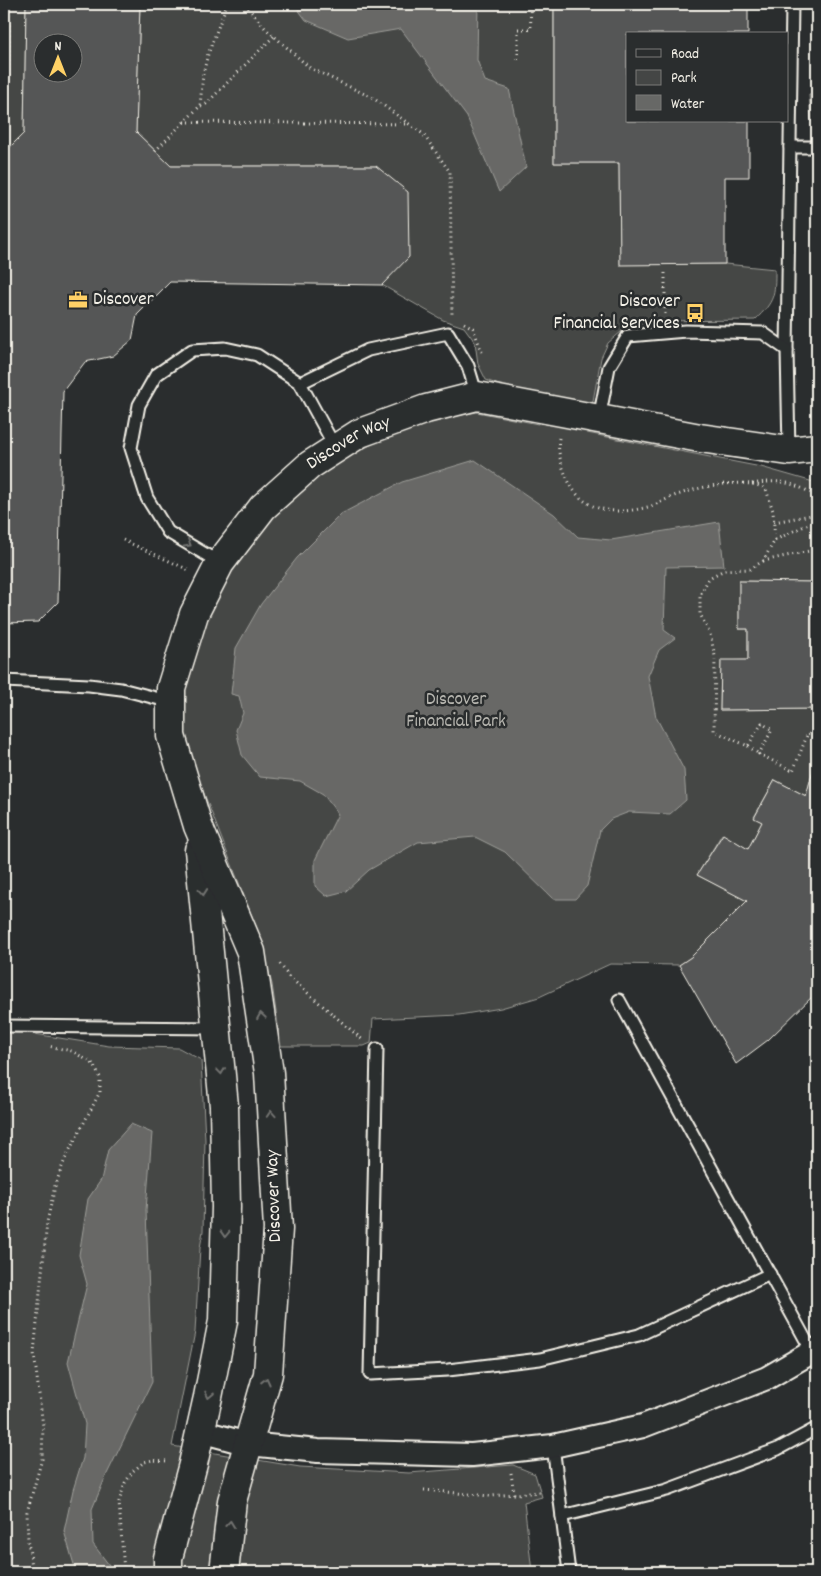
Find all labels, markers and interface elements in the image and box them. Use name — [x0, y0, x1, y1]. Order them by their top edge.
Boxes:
north arrow — [32, 32, 82, 82]
legend — [626, 32, 788, 122]
text: N — [55, 37, 62, 57]
text: Road — [671, 44, 699, 66]
text: Park — [671, 68, 697, 90]
text: Water — [671, 94, 705, 116]
place label: Discover — [93, 287, 154, 314]
office icon: Discover — [67, 289, 89, 311]
place label: Discover Financial Services — [553, 289, 680, 338]
bus stop icon: Discover Financial Services — [684, 302, 706, 324]
street label: Discover Way — [301, 409, 395, 477]
one-way arrow — [183, 538, 192, 547]
park label: Discover Financial Park — [406, 687, 506, 736]
one-way arrow — [197, 888, 208, 896]
one-way arrow — [257, 1012, 267, 1020]
one-way arrow — [215, 1068, 226, 1076]
one-way arrow — [266, 1110, 277, 1118]
street label: Discover Way — [260, 1149, 290, 1243]
one-way arrow — [220, 1230, 230, 1238]
one-way arrow — [260, 1376, 271, 1385]
one-way arrow — [204, 1390, 214, 1399]
one-way arrow — [224, 1519, 235, 1527]

